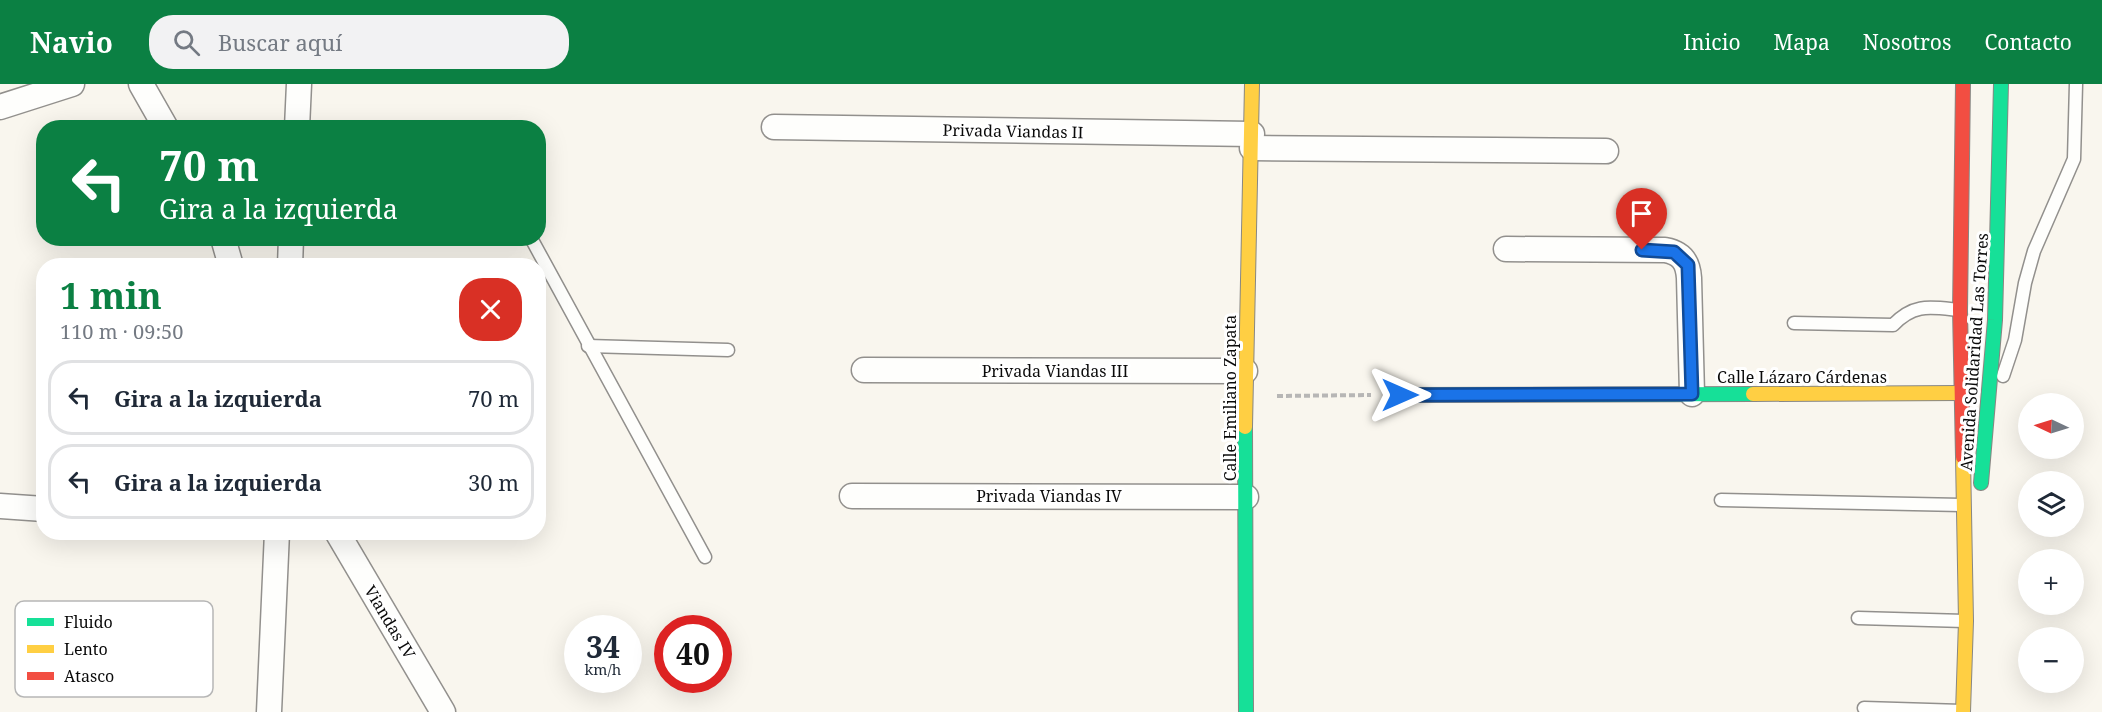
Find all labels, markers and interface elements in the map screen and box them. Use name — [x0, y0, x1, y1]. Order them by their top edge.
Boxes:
search box — [149, 15, 569, 69]
text: Navio — [30, 23, 113, 61]
icon: search — [170, 26, 203, 59]
text: Buscar aquí — [218, 27, 342, 57]
text: Inicio — [1683, 28, 1741, 56]
text: Mapa — [1774, 28, 1830, 56]
text: Nosotros — [1863, 28, 1951, 56]
text: Contacto — [1984, 28, 2072, 56]
street label: Privada Viandas II — [942, 119, 1084, 143]
text: 70 m — [159, 136, 259, 193]
icon: left — [60, 144, 138, 222]
pin — [1616, 188, 1667, 250]
text: Gira a la izquierda — [159, 190, 398, 227]
icon: arrive — [1625, 197, 1658, 230]
street label: Avenida Solidaridad Las Torres — [1955, 232, 1993, 472]
text: 1 min — [60, 271, 162, 320]
button: close — [459, 278, 522, 341]
street label: Calle Emiliano Zapata — [1219, 315, 1241, 481]
text: 110 m · 09:50 — [60, 318, 183, 345]
street label: Privada Viandas III — [982, 360, 1128, 382]
position arrow — [1368, 363, 1432, 427]
street label: Calle Lázaro Cárdenas — [1717, 366, 1887, 388]
icon: left — [63, 381, 96, 414]
text: Gira a la izquierda — [114, 383, 322, 413]
text: 70 m — [468, 383, 519, 413]
north arrow — [2018, 393, 2084, 459]
map controls — [2018, 393, 2084, 693]
icon: left — [63, 465, 96, 498]
text: Gira a la izquierda — [114, 467, 322, 497]
text: 30 m — [468, 467, 519, 497]
button: layers — [2018, 471, 2084, 537]
street label: Privada Viandas IV — [976, 485, 1122, 507]
button: + — [2018, 549, 2084, 615]
street label: Viandas IV — [359, 581, 421, 663]
legend — [15, 601, 213, 697]
text: Fluido — [64, 611, 113, 633]
speed limit sign: 40 — [654, 615, 732, 693]
text: 34 — [586, 626, 620, 667]
button: − — [2018, 627, 2084, 693]
text: Lento — [64, 638, 108, 660]
text: km/h — [585, 659, 621, 679]
text: Atasco — [64, 665, 114, 687]

